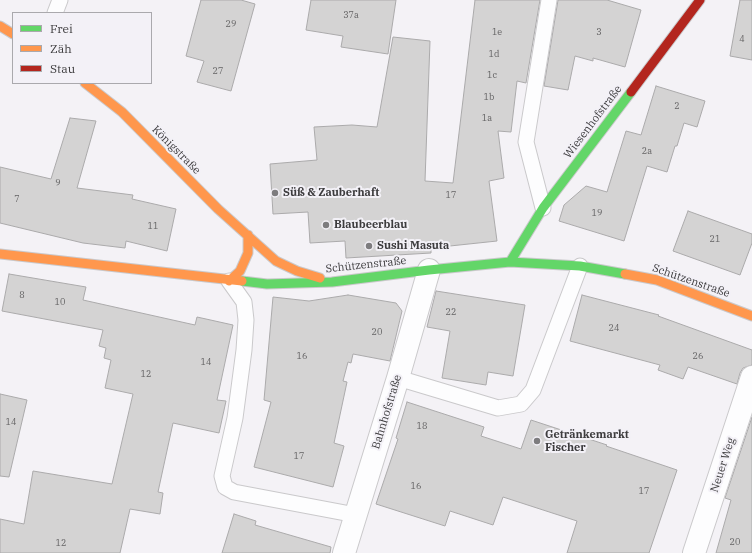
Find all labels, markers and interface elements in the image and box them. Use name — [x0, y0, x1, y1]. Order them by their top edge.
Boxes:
house number: 37a — [343, 10, 359, 20]
legend — [12, 12, 152, 84]
house number: 29 — [226, 19, 236, 29]
text: Frei — [50, 21, 73, 36]
house number: 1e — [492, 27, 502, 37]
house number: 3 — [596, 27, 602, 37]
house number: 4 — [739, 34, 745, 44]
text: Zäh — [50, 41, 72, 56]
house number: 1d — [489, 49, 499, 59]
text: Stau — [50, 61, 75, 76]
house number: 27 — [213, 66, 223, 76]
house number: 1c — [487, 70, 497, 80]
street label: Wiesenhofstraße — [561, 83, 625, 161]
house number: 1b — [484, 92, 494, 102]
house number: 2 — [674, 101, 680, 111]
house number: 1a — [482, 113, 492, 123]
street label: Königstraße — [149, 123, 203, 177]
house number: 2a — [642, 146, 652, 156]
house number: 9 — [55, 178, 61, 188]
place label: Süß & Zauberhaft — [283, 186, 379, 200]
marker: Süß & Zauberhaft — [270, 188, 280, 198]
house number: 17 — [446, 190, 456, 200]
house number: 7 — [14, 194, 20, 204]
house number: 19 — [592, 208, 602, 218]
place label: Blaubeerblau — [334, 218, 407, 232]
marker: Blaubeerblau — [321, 220, 331, 230]
house number: 11 — [148, 221, 158, 231]
house number: 21 — [710, 234, 720, 244]
place label: Sushi Masuta — [377, 239, 449, 253]
marker: Sushi Masuta — [364, 241, 374, 251]
street label: Schützenstraße — [325, 254, 407, 276]
street label: Schützenstraße — [651, 262, 731, 300]
house number: 8 — [19, 290, 25, 300]
house number: 10 — [55, 297, 65, 307]
house number: 22 — [446, 307, 456, 317]
house number: 24 — [609, 323, 619, 333]
house number: 20 — [372, 327, 382, 337]
house number: 16 — [297, 351, 307, 361]
house number: 26 — [693, 351, 703, 361]
house number: 14 — [201, 357, 211, 367]
house number: 12 — [141, 369, 151, 379]
street label: Bahnhofstraße — [369, 373, 405, 451]
house number: 14 — [6, 417, 16, 427]
house number: 18 — [417, 421, 427, 431]
place label: Getränkemarkt Fischer — [545, 428, 629, 454]
marker: Getränkemarkt Fischer — [532, 436, 542, 446]
street label: Neuer Weg — [708, 436, 738, 494]
house number: 17 — [294, 451, 304, 461]
house number: 16 — [411, 481, 421, 491]
house number: 17 — [639, 486, 649, 496]
house number: 20 — [730, 537, 740, 547]
house number: 12 — [56, 538, 66, 548]

